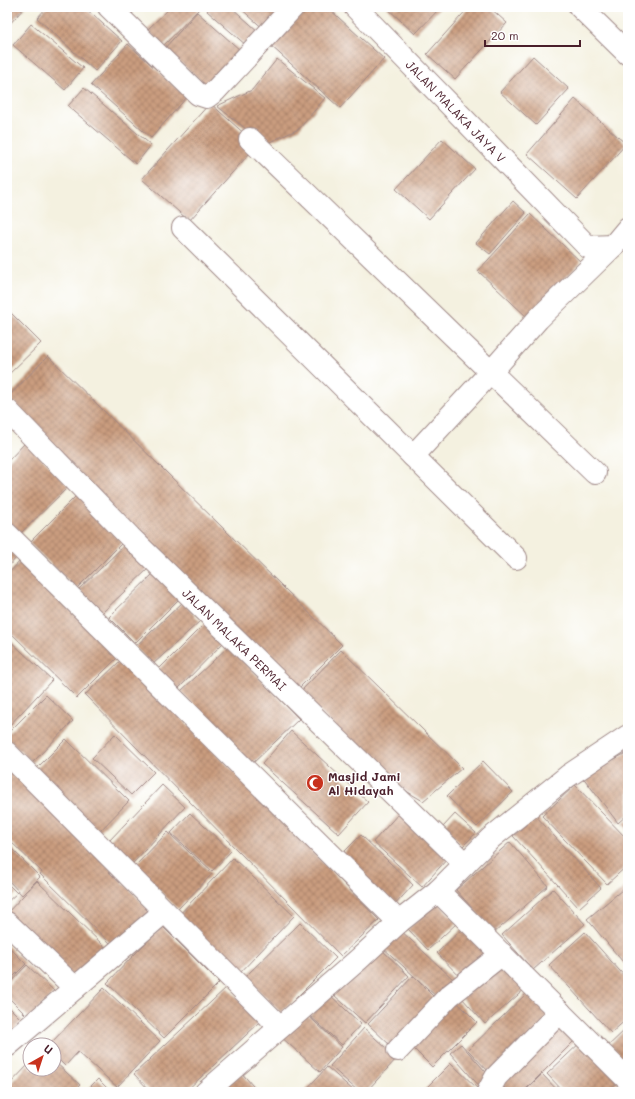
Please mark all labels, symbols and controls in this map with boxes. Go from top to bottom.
scale bar [485,22,580,48]
text: 20 m [491,27,519,43]
street label: JALAN MALAKA JAYA V [403,56,510,166]
street label: JALAN MALAKA PERMAI [179,585,290,693]
place label: Masjid Jami Al Hidayah [328,768,400,798]
mosque icon: Masjid Jami Al Hidayah [305,773,325,793]
north arrow [22,1037,62,1077]
text: U [41,1041,56,1057]

